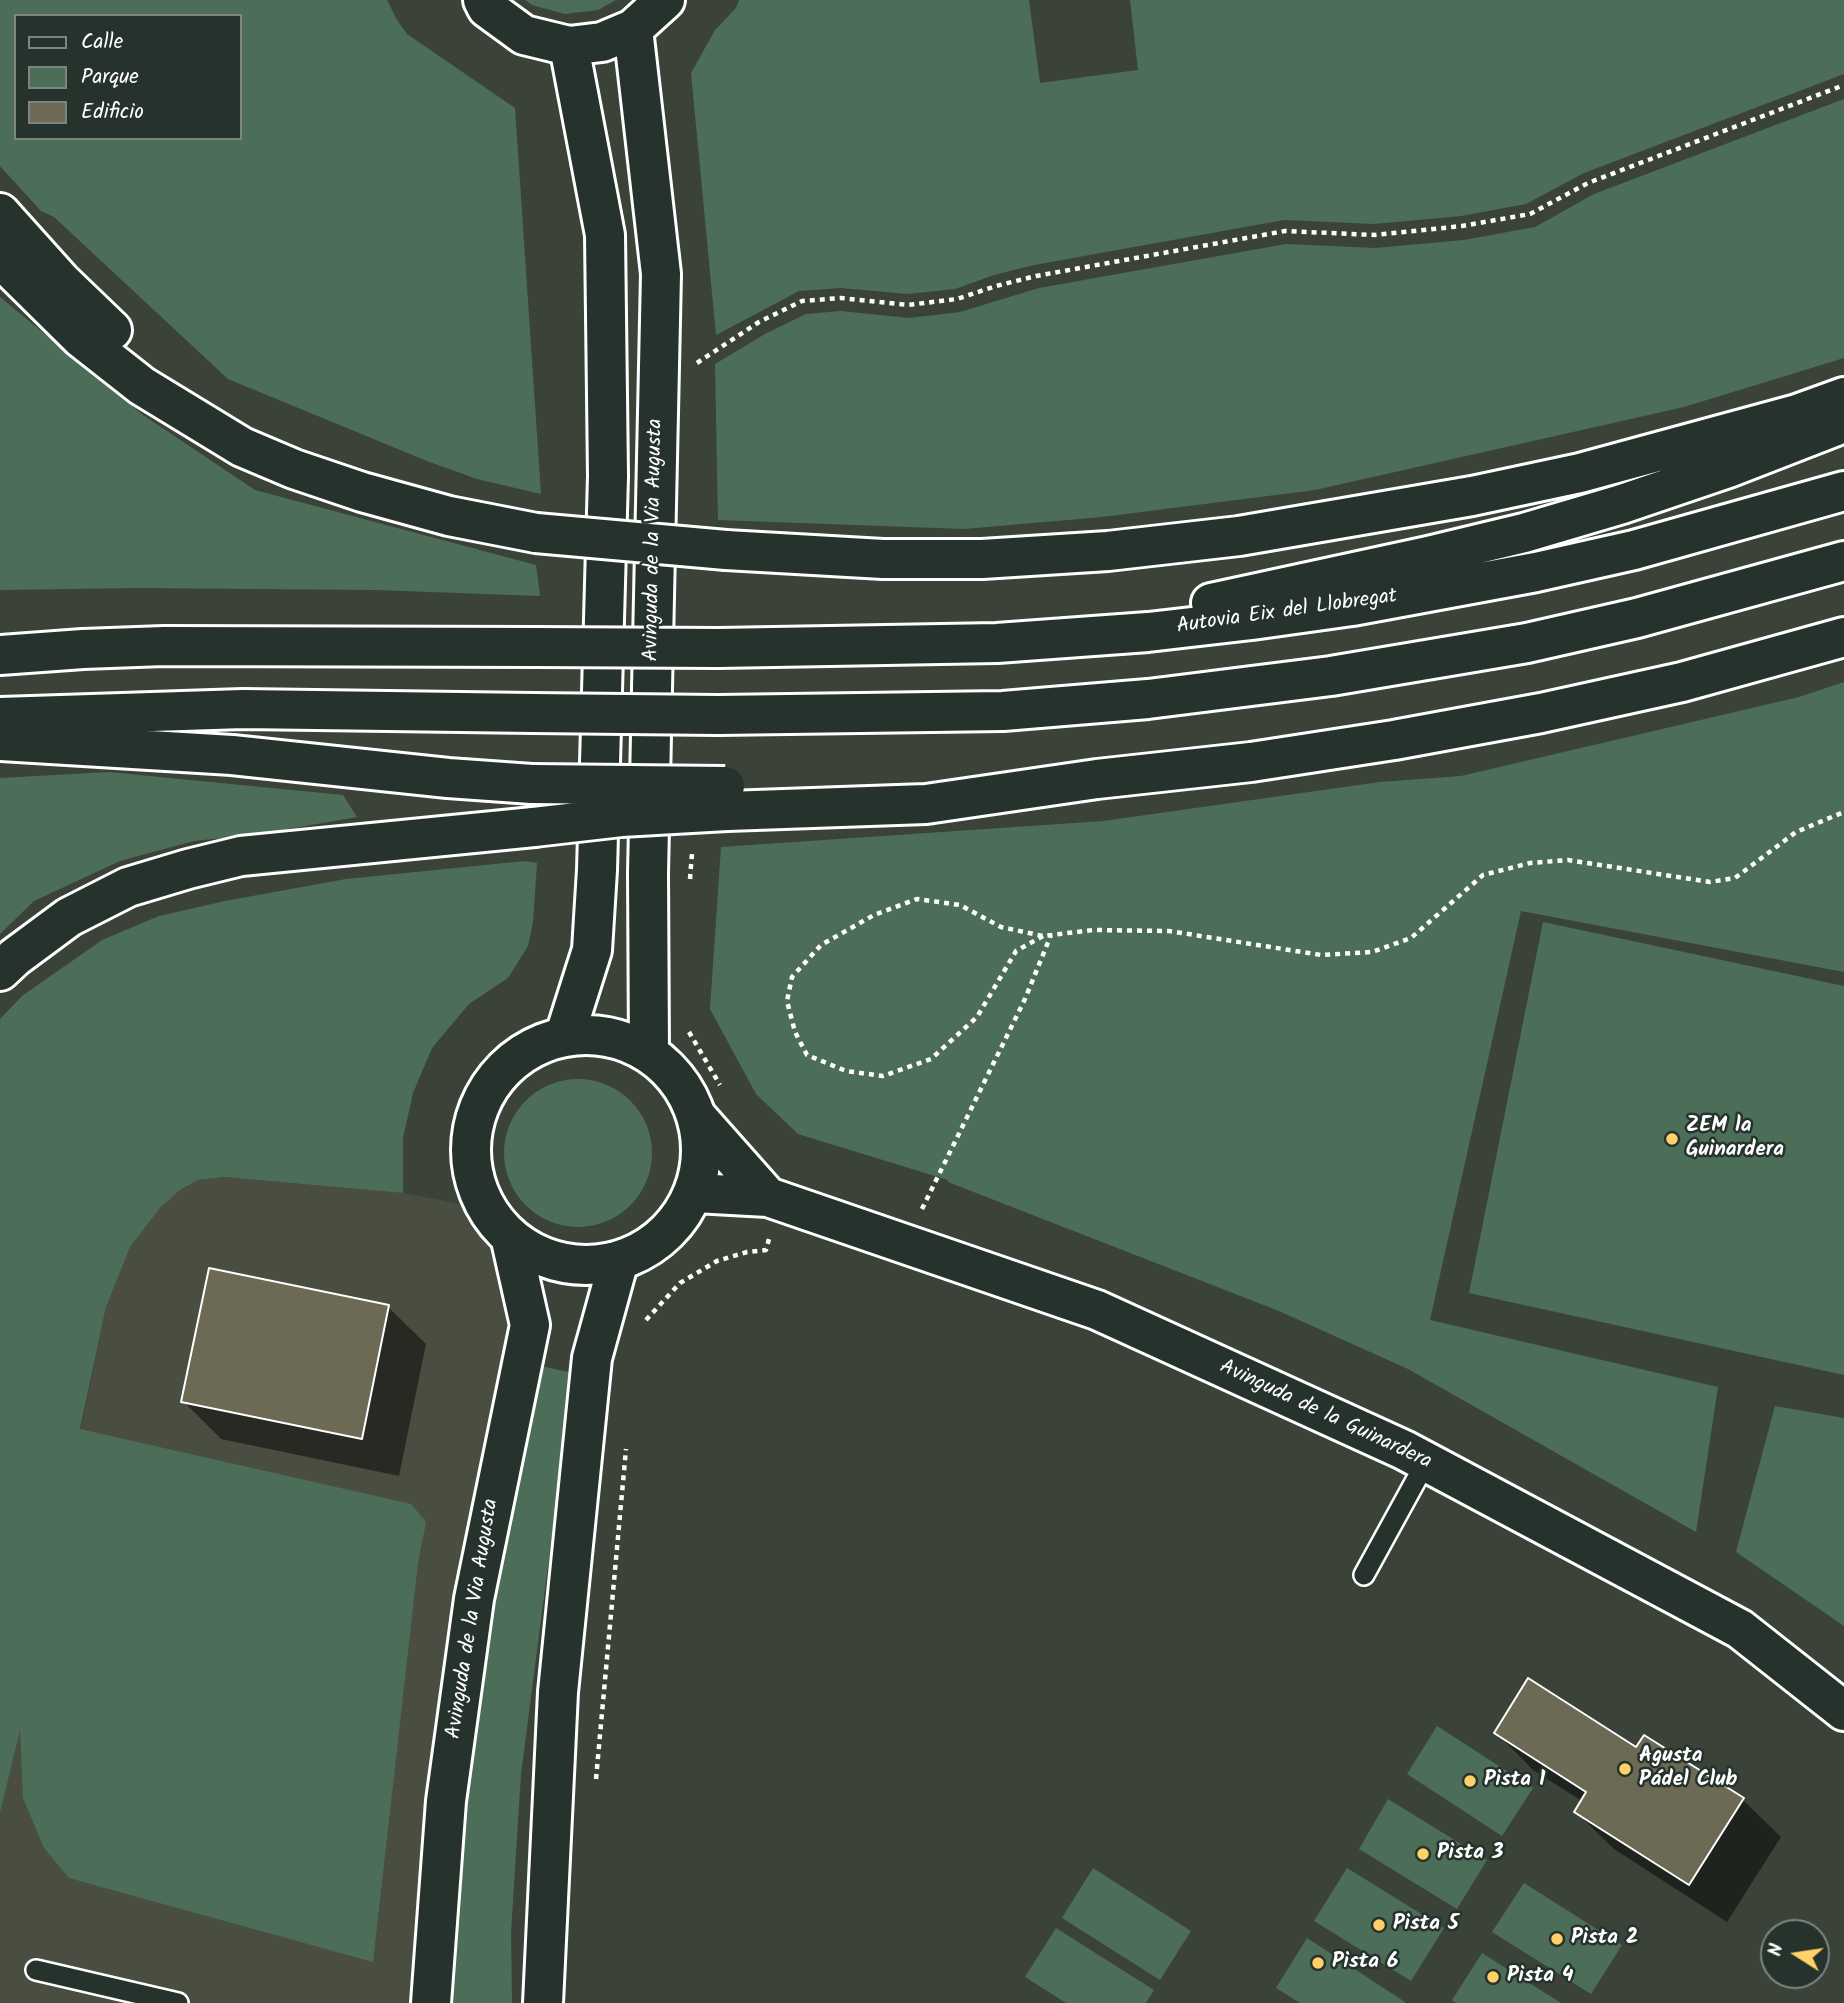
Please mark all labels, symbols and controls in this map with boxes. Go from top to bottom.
legend [14,14,242,140]
text: Calle [81,26,123,59]
text: Parque [81,61,139,94]
text: Edificio [81,96,144,129]
street label: Avinguda de la Via Augusta [640,418,670,662]
street label: Autovia Eix del Llobregat [1175,585,1399,641]
place label: ZEM la Guinardera [1686,1114,1784,1164]
marker: ZEM la Guinardera [1664,1131,1680,1147]
street label: Avinguda de la Guinardera [1215,1356,1435,1476]
street label: Avinguda de la Via Augusta [443,1497,505,1741]
place label: Agusta Pádel Club [1639,1744,1737,1794]
marker: Agusta Pádel Club [1617,1761,1633,1777]
place label: Pista 1 [1484,1768,1545,1794]
marker: Pista 1 [1462,1773,1478,1789]
place label: Pista 3 [1437,1841,1504,1867]
marker: Pista 3 [1415,1846,1431,1862]
place label: Pista 5 [1393,1912,1459,1938]
marker: Pista 5 [1371,1917,1387,1933]
north arrow [1760,1919,1830,1989]
place label: Pista 2 [1571,1926,1638,1952]
marker: Pista 2 [1549,1931,1565,1947]
text: N [1760,1941,1792,1959]
place label: Pista 6 [1332,1950,1398,1976]
marker: Pista 6 [1310,1955,1326,1971]
place label: Pista 4 [1507,1964,1574,1990]
marker: Pista 4 [1485,1969,1501,1985]

